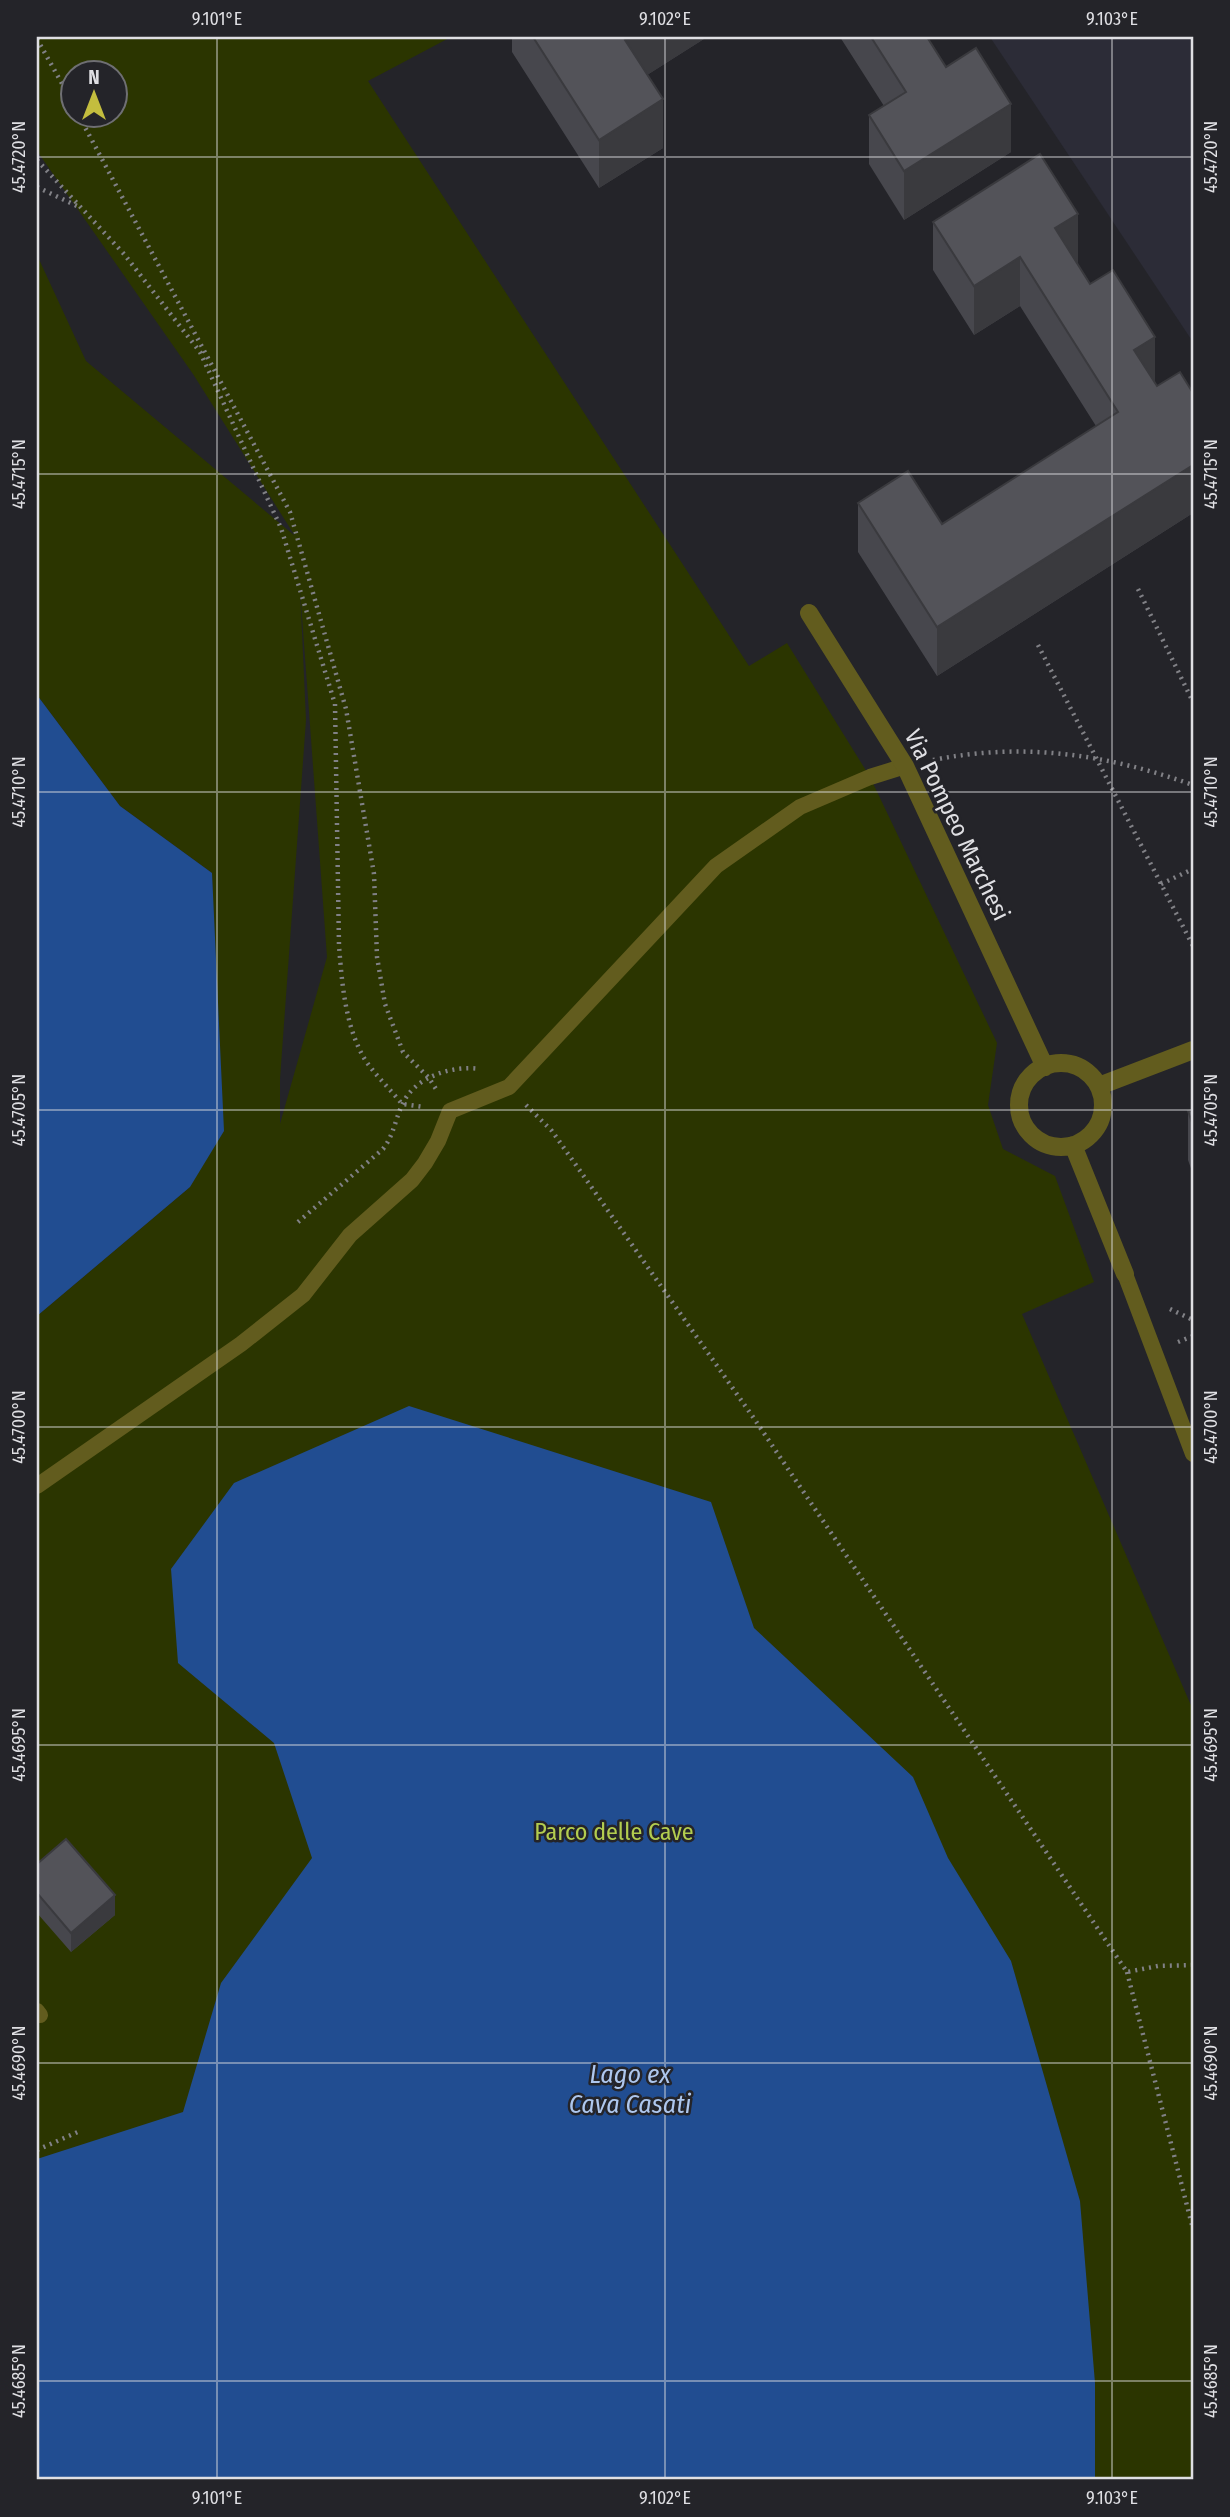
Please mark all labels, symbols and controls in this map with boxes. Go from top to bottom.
text: 9.101°E [192,8,242,30]
text: 9.102°E [639,8,691,30]
text: 9.103°E [1086,8,1138,30]
north arrow [60,60,130,130]
text: N [88,66,100,89]
text: 45.4720°N [8,121,30,193]
text: 45.4720°N [1200,121,1222,193]
text: 45.4715°N [8,439,30,509]
text: 45.4715°N [1200,439,1222,509]
street label: Via Pompeo Marchesi [899,725,1015,925]
text: 45.4710°N [8,756,30,828]
text: 45.4710°N [1200,756,1222,828]
text: 45.4705°N [8,1074,30,1146]
text: 45.4705°N [1200,1074,1222,1146]
text: 45.4700°N [8,1390,30,1464]
text: 45.4700°N [1200,1390,1222,1464]
text: 45.4695°N [8,1708,30,1782]
text: 45.4695°N [1200,1708,1222,1782]
park label: Parco delle Cave [534,1818,694,1846]
text: 45.4690°N [8,2026,30,2100]
text: 45.4690°N [1200,2026,1222,2100]
water label: Lago ex Cava Casati [569,2059,692,2120]
text: 45.4685°N [8,2344,30,2418]
text: 45.4685°N [1200,2344,1222,2418]
text: 9.101°E [192,2487,242,2509]
text: 9.102°E [639,2487,691,2509]
text: 9.103°E [1086,2487,1138,2509]

